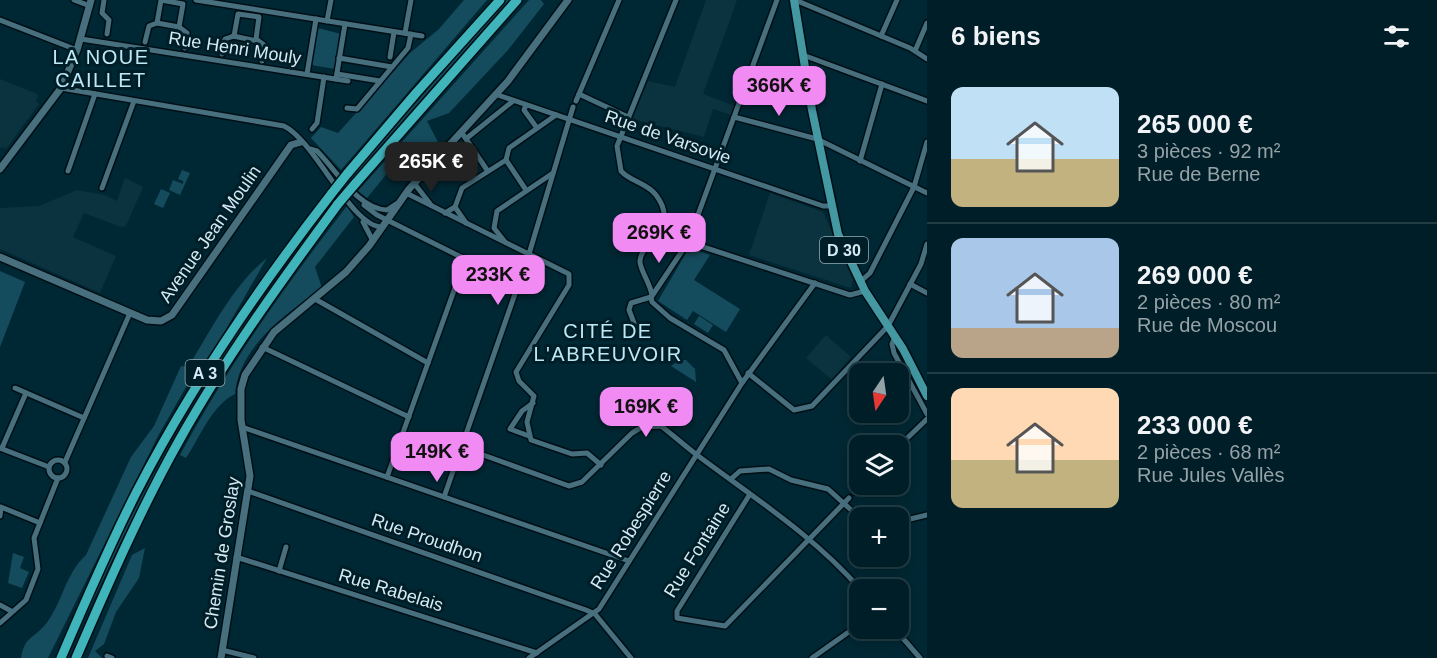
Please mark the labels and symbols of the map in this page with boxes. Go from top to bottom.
street label: Rue Henri Mouly [167,28,303,68]
district label: LA NOUE CAILLET [52,46,150,91]
pin: 366K € [730,66,828,117]
street label: Rue de Varsovie [602,106,734,168]
pin: 265K € [382,142,480,193]
street label: Avenue Jean Moulin [155,162,265,306]
pin: 269K € [610,213,708,264]
road number: D 30 [820,237,868,263]
pin: 233K € [449,255,547,306]
district label: CITÉ DE L'ABREUVOIR [533,320,683,365]
road number: A 3 [186,360,224,386]
north arrow [849,363,909,423]
pin: 169K € [597,387,695,438]
pin: 149K € [388,432,486,483]
street label: Rue Robespierre [586,467,676,593]
street label: Chemin de Groslay [200,475,244,631]
street label: Rue Fontaine [660,499,734,601]
street label: Rue Proudhon [369,510,485,566]
street label: Rue Rabelais [336,565,446,615]

